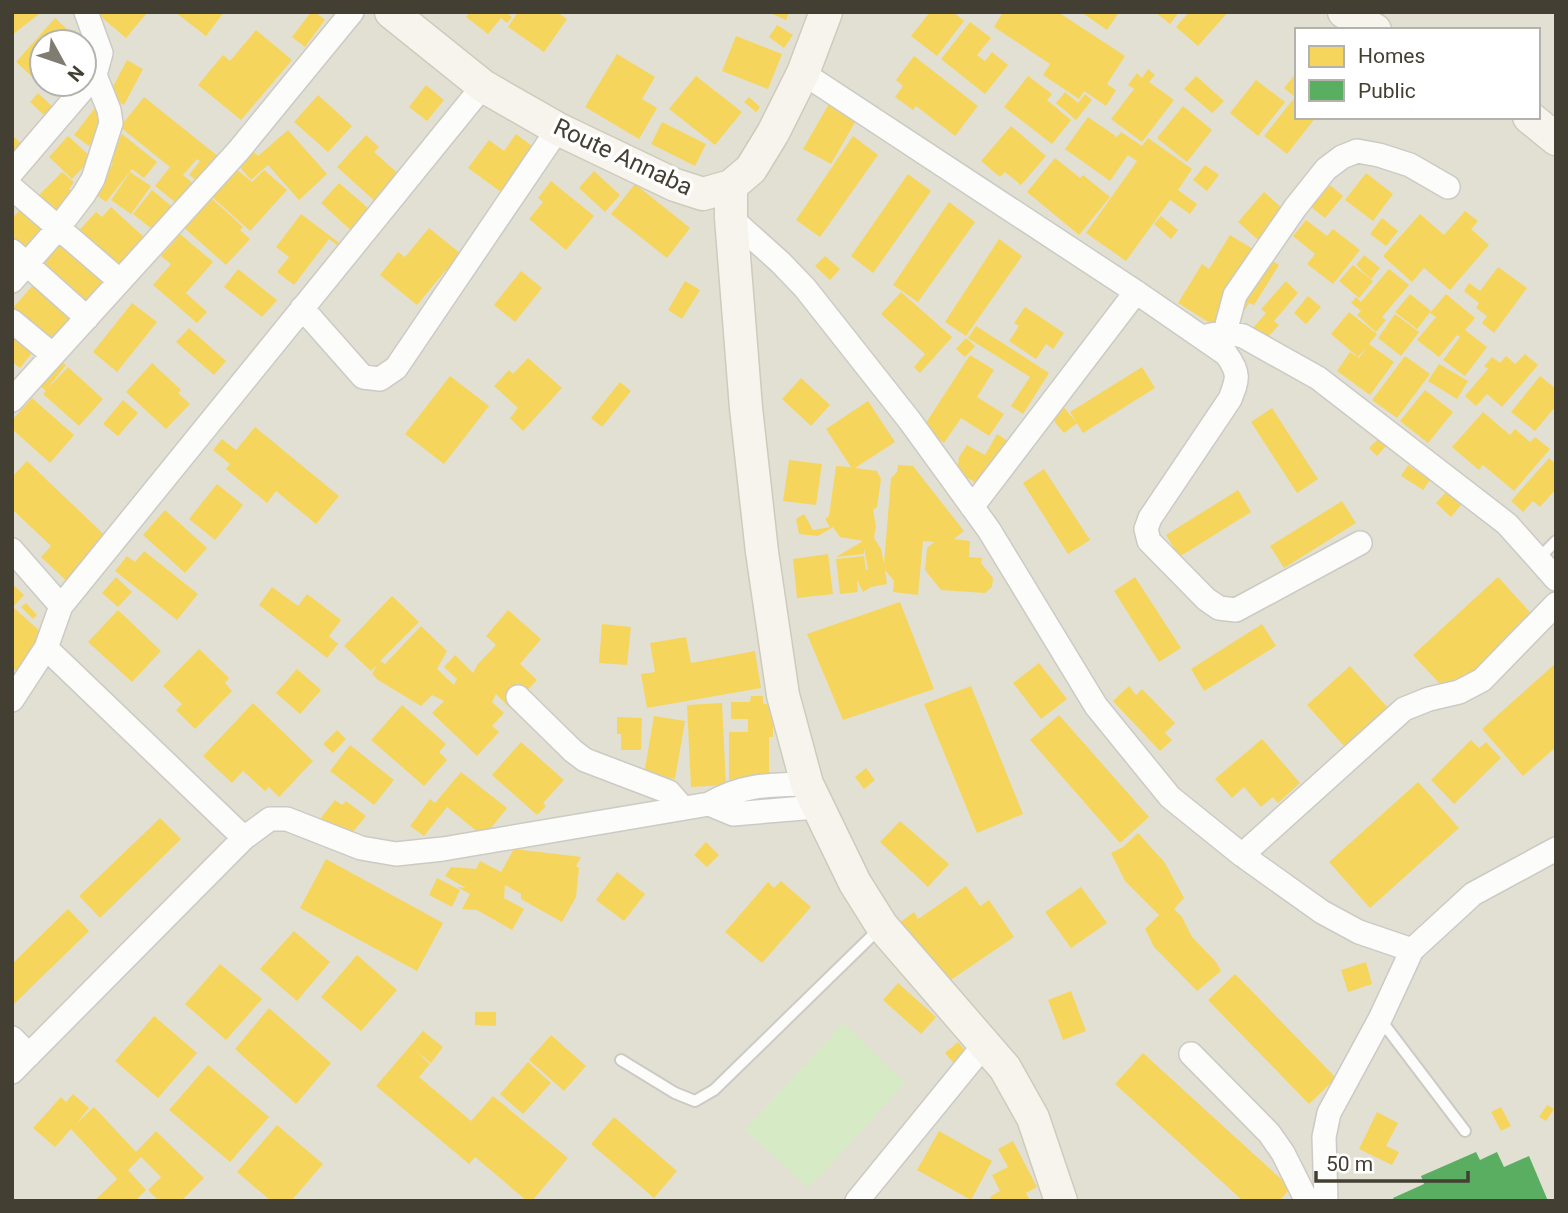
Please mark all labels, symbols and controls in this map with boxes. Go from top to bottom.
north arrow [28,28,98,98]
legend [1295,28,1540,119]
text: Homes [1358,44,1425,68]
text: N [63,61,89,86]
text: Public [1358,79,1416,103]
street label: Route Annaba [549,113,697,201]
scale bar [1316,1140,1468,1184]
text: 50 m [1326,1152,1373,1176]

